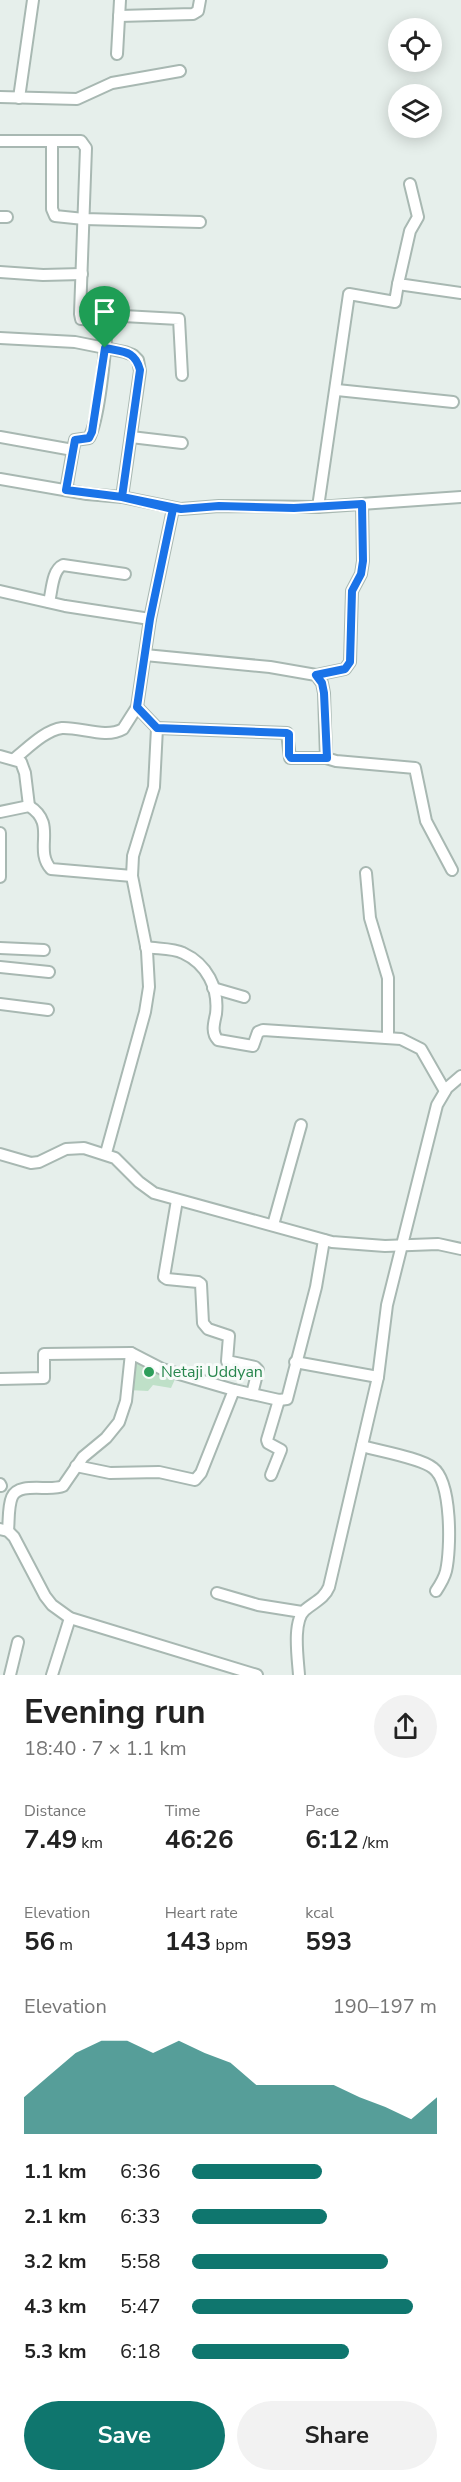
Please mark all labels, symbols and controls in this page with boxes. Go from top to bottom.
map controls [388,18,442,138]
button: locate [388,18,442,72]
button: layers [388,84,442,138]
pin [79,286,130,348]
icon: arrive [88,295,121,328]
place label: Netaji Uddyan [161,1361,263,1383]
marker: Netaji Uddyan [142,1365,156,1379]
text: Evening run [24,1690,206,1735]
button: share [374,1695,437,1758]
text: 18:40 · 7 × 1.1 km [24,1735,187,1762]
text: Distance [24,1800,86,1822]
text: Time [165,1800,200,1822]
text: Pace [305,1800,339,1822]
text: 7.49 [24,1822,77,1857]
text: 46:26 [165,1822,234,1857]
text: 6:12 [305,1822,359,1857]
text: km [77,1832,103,1854]
text: /km [359,1832,389,1854]
text: Elevation [24,1902,90,1924]
text: Heart rate [165,1902,238,1924]
text: kcal [305,1902,334,1924]
text: 56 [24,1924,55,1959]
text: 143 [165,1924,211,1959]
text: 593 [305,1924,352,1959]
text: m [55,1934,73,1956]
text: bpm [211,1934,248,1956]
text: Elevation [24,1993,107,2020]
text: 190–197 m [333,1993,437,2020]
text: 1.1 km [24,2158,87,2185]
text: 6:36 [120,2158,161,2185]
text: 2.1 km [24,2203,87,2230]
text: 6:33 [120,2203,161,2230]
text: 3.2 km [24,2248,87,2275]
text: 5:58 [120,2248,161,2275]
text: 4.3 km [24,2293,87,2320]
text: 5:47 [120,2293,161,2320]
text: 5.3 km [24,2338,87,2365]
text: 6:18 [120,2338,161,2365]
button: Save [24,2401,225,2470]
button: Share [237,2401,437,2470]

